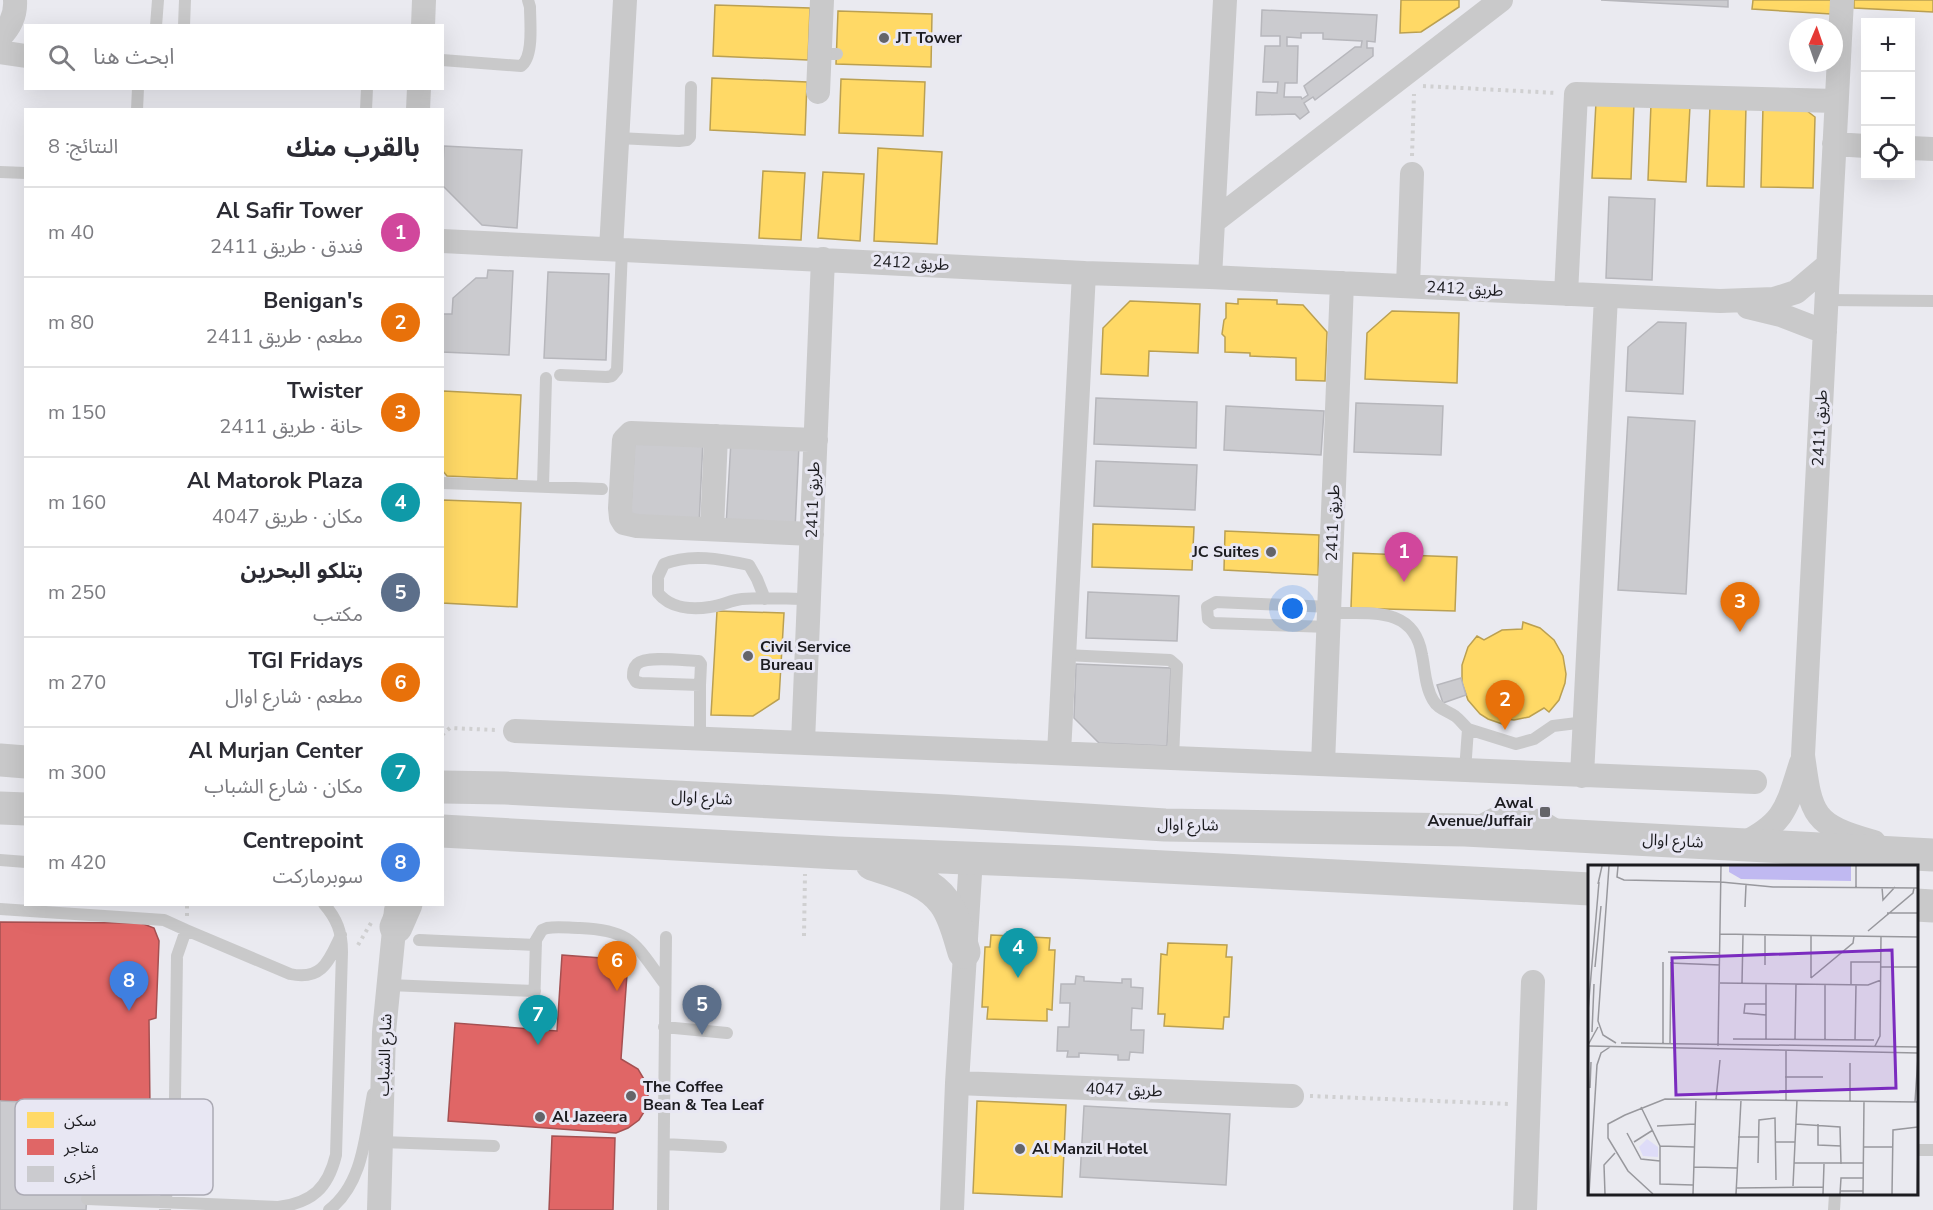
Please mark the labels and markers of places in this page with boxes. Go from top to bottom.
place label: JT Tower [895,27,963,49]
marker: JT Tower [877,31,891,45]
pin: 1 [1384,532,1424,582]
place label: JC Suites [1191,541,1259,563]
marker: JC Suites [1264,545,1278,559]
pin: 3 [1720,582,1760,632]
place label: Civil Service Bureau [760,636,851,676]
marker: Civil Service Bureau [741,649,755,663]
pin: 2 [1486,680,1524,730]
place label: Awal Avenue/Juffair [1428,792,1534,832]
marker: Awal Avenue/Juffair [1538,805,1552,819]
pin: 4 [998,928,1038,978]
pin: 6 [598,942,636,991]
pin: 8 [110,962,148,1011]
pin: 5 [682,986,722,1035]
pin: 7 [518,996,558,1045]
place label: The Coffee Bean & Tea Leaf [643,1076,765,1116]
marker: The Coffee Bean & Tea Leaf [624,1089,638,1103]
place label: Al Jazeera [552,1106,627,1128]
marker: Al Jazeera [533,1110,547,1124]
place label: Al Manzil Hotel [1032,1138,1148,1160]
marker: Al Manzil Hotel [1013,1142,1027,1156]

